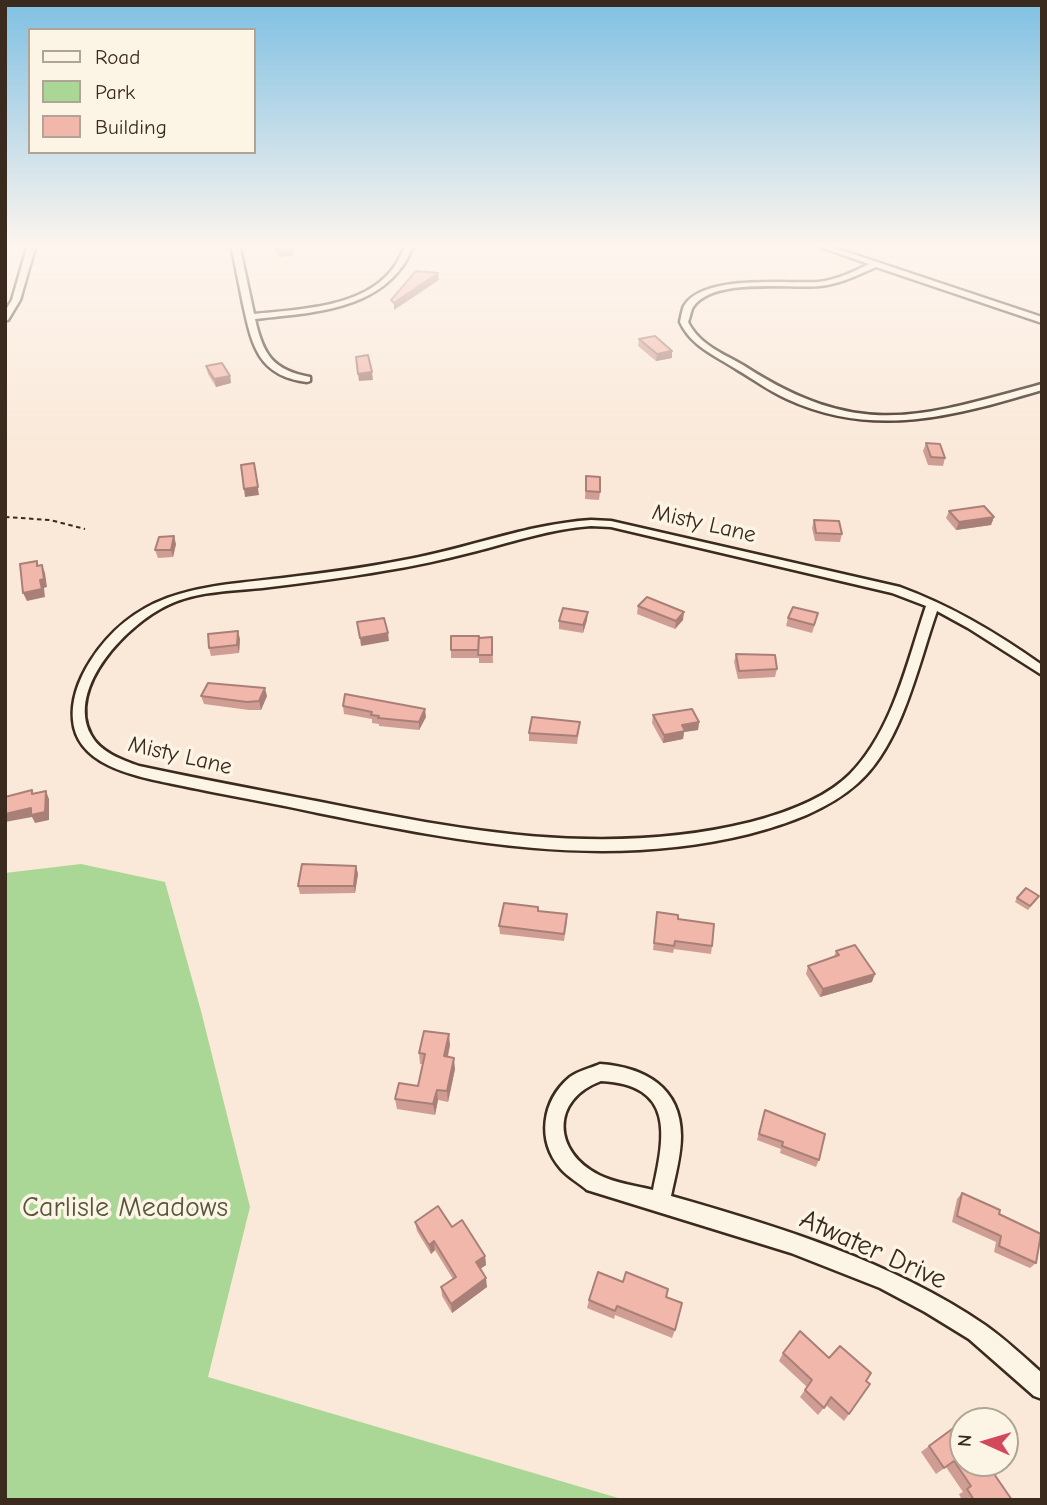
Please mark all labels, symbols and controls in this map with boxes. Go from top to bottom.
legend [28,28,256,154]
text: Road [95,45,140,69]
text: Park [95,80,135,104]
text: Building [95,115,167,139]
street label: Misty Lane [649,499,759,549]
street label: Misty Lane [125,731,235,781]
park label: Carlisle Meadows [22,1191,228,1225]
street label: Atwater Drive [794,1203,952,1297]
north arrow [949,1407,1019,1477]
text: N [954,1434,976,1448]

